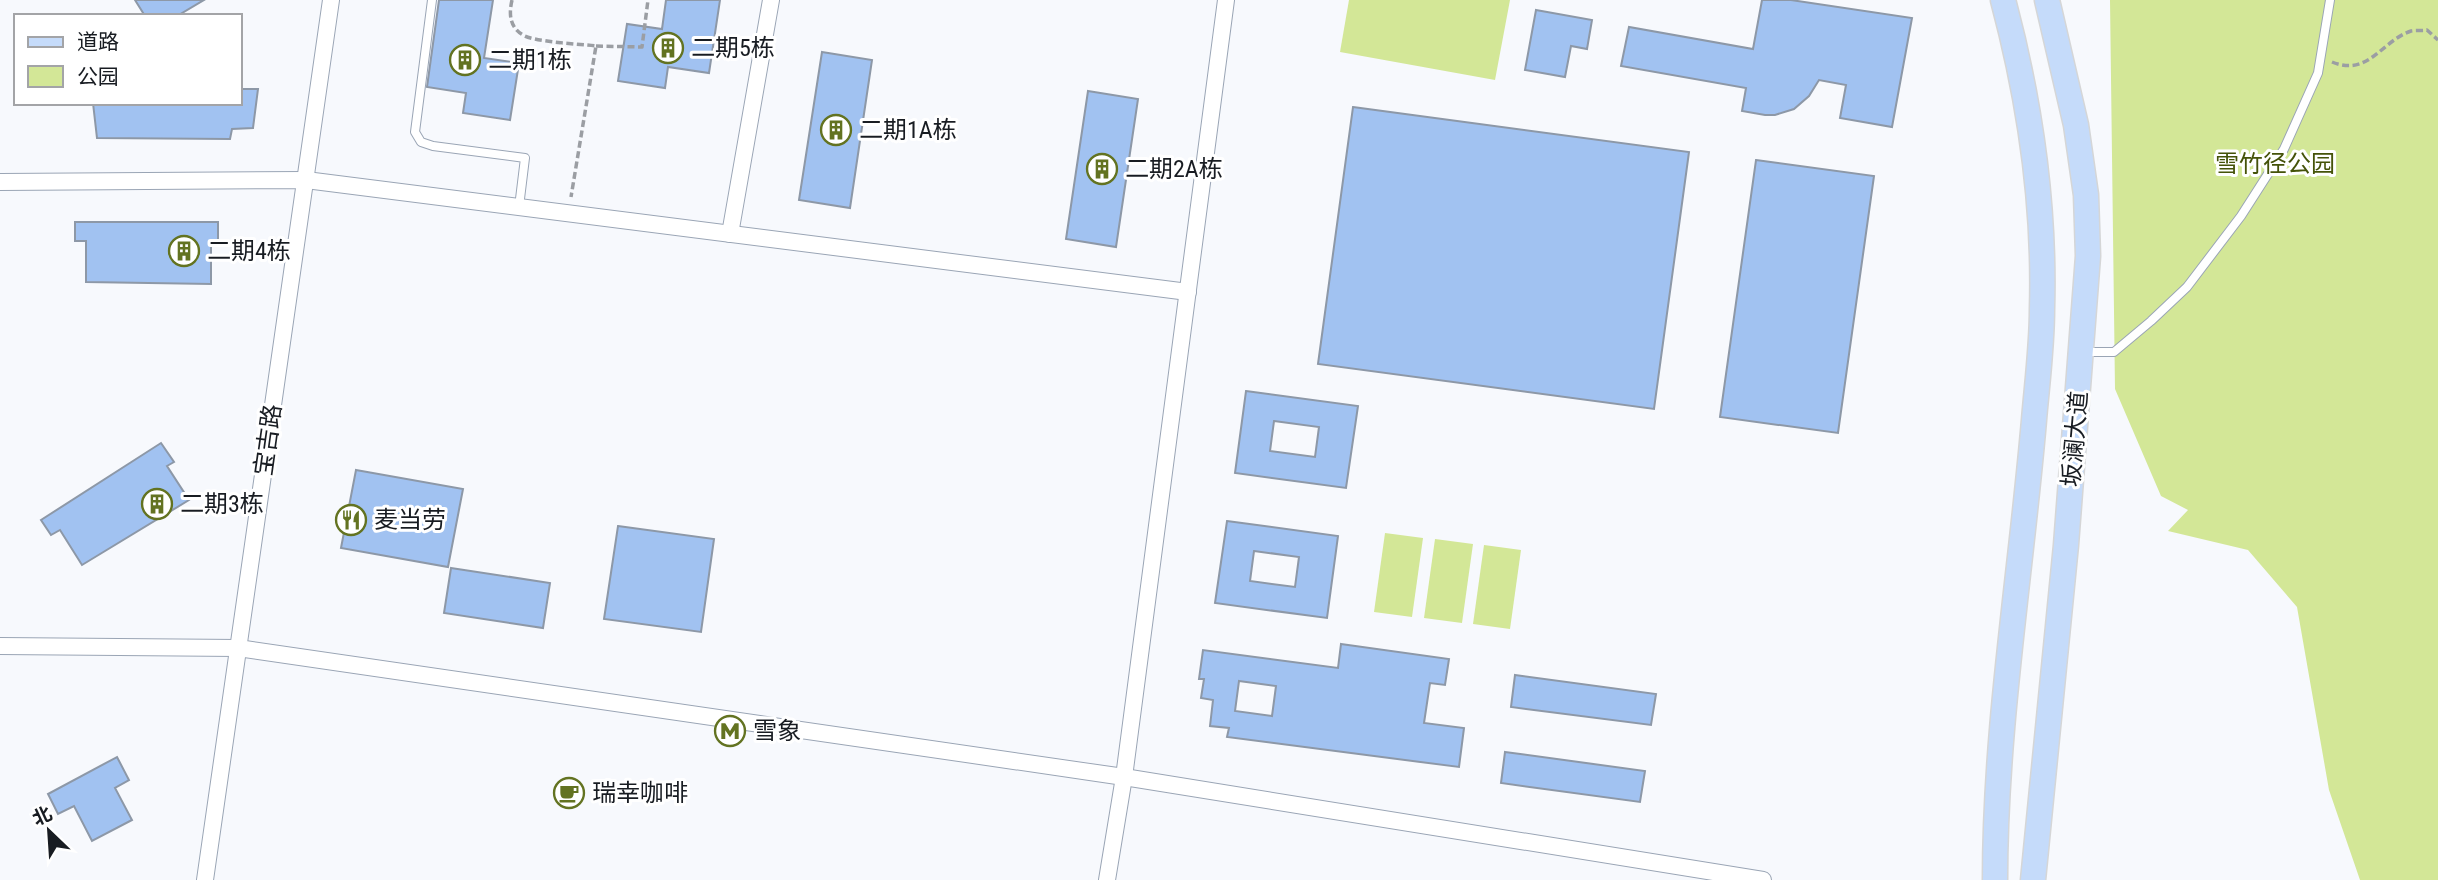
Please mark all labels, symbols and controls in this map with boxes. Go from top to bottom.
legend [14,14,242,105]
text: 道路 [77,30,119,54]
building icon: 二期5栋 [651,31,685,65]
place label: 二期5栋 [691,34,775,62]
building icon: 二期1栋 [448,43,482,77]
place label: 二期1栋 [488,46,572,74]
text: 公园 [77,65,119,89]
building icon: 二期1A栋 [819,113,853,147]
place label: 二期1A栋 [859,116,957,144]
park label: 雪竹径公园 [2215,150,2335,178]
building icon: 二期2A栋 [1085,152,1119,186]
place label: 二期2A栋 [1125,155,1223,183]
building icon: 二期4栋 [167,234,201,268]
place label: 二期4栋 [207,237,291,265]
street label: 坂澜大道 [2057,390,2093,488]
street label: 宝吉路 [249,402,287,478]
building icon: 二期3栋 [140,487,174,521]
place label: 二期3栋 [180,490,264,518]
restaurant icon: 麦当劳 [334,503,368,537]
place label: 麦当劳 [374,506,446,534]
metro station icon: 雪象 [713,714,747,748]
place label: 雪象 [753,717,801,745]
cafe icon: 瑞幸咖啡 [552,776,586,810]
place label: 瑞幸咖啡 [592,779,688,807]
north arrow [14,796,84,866]
text: 北 [29,802,56,830]

